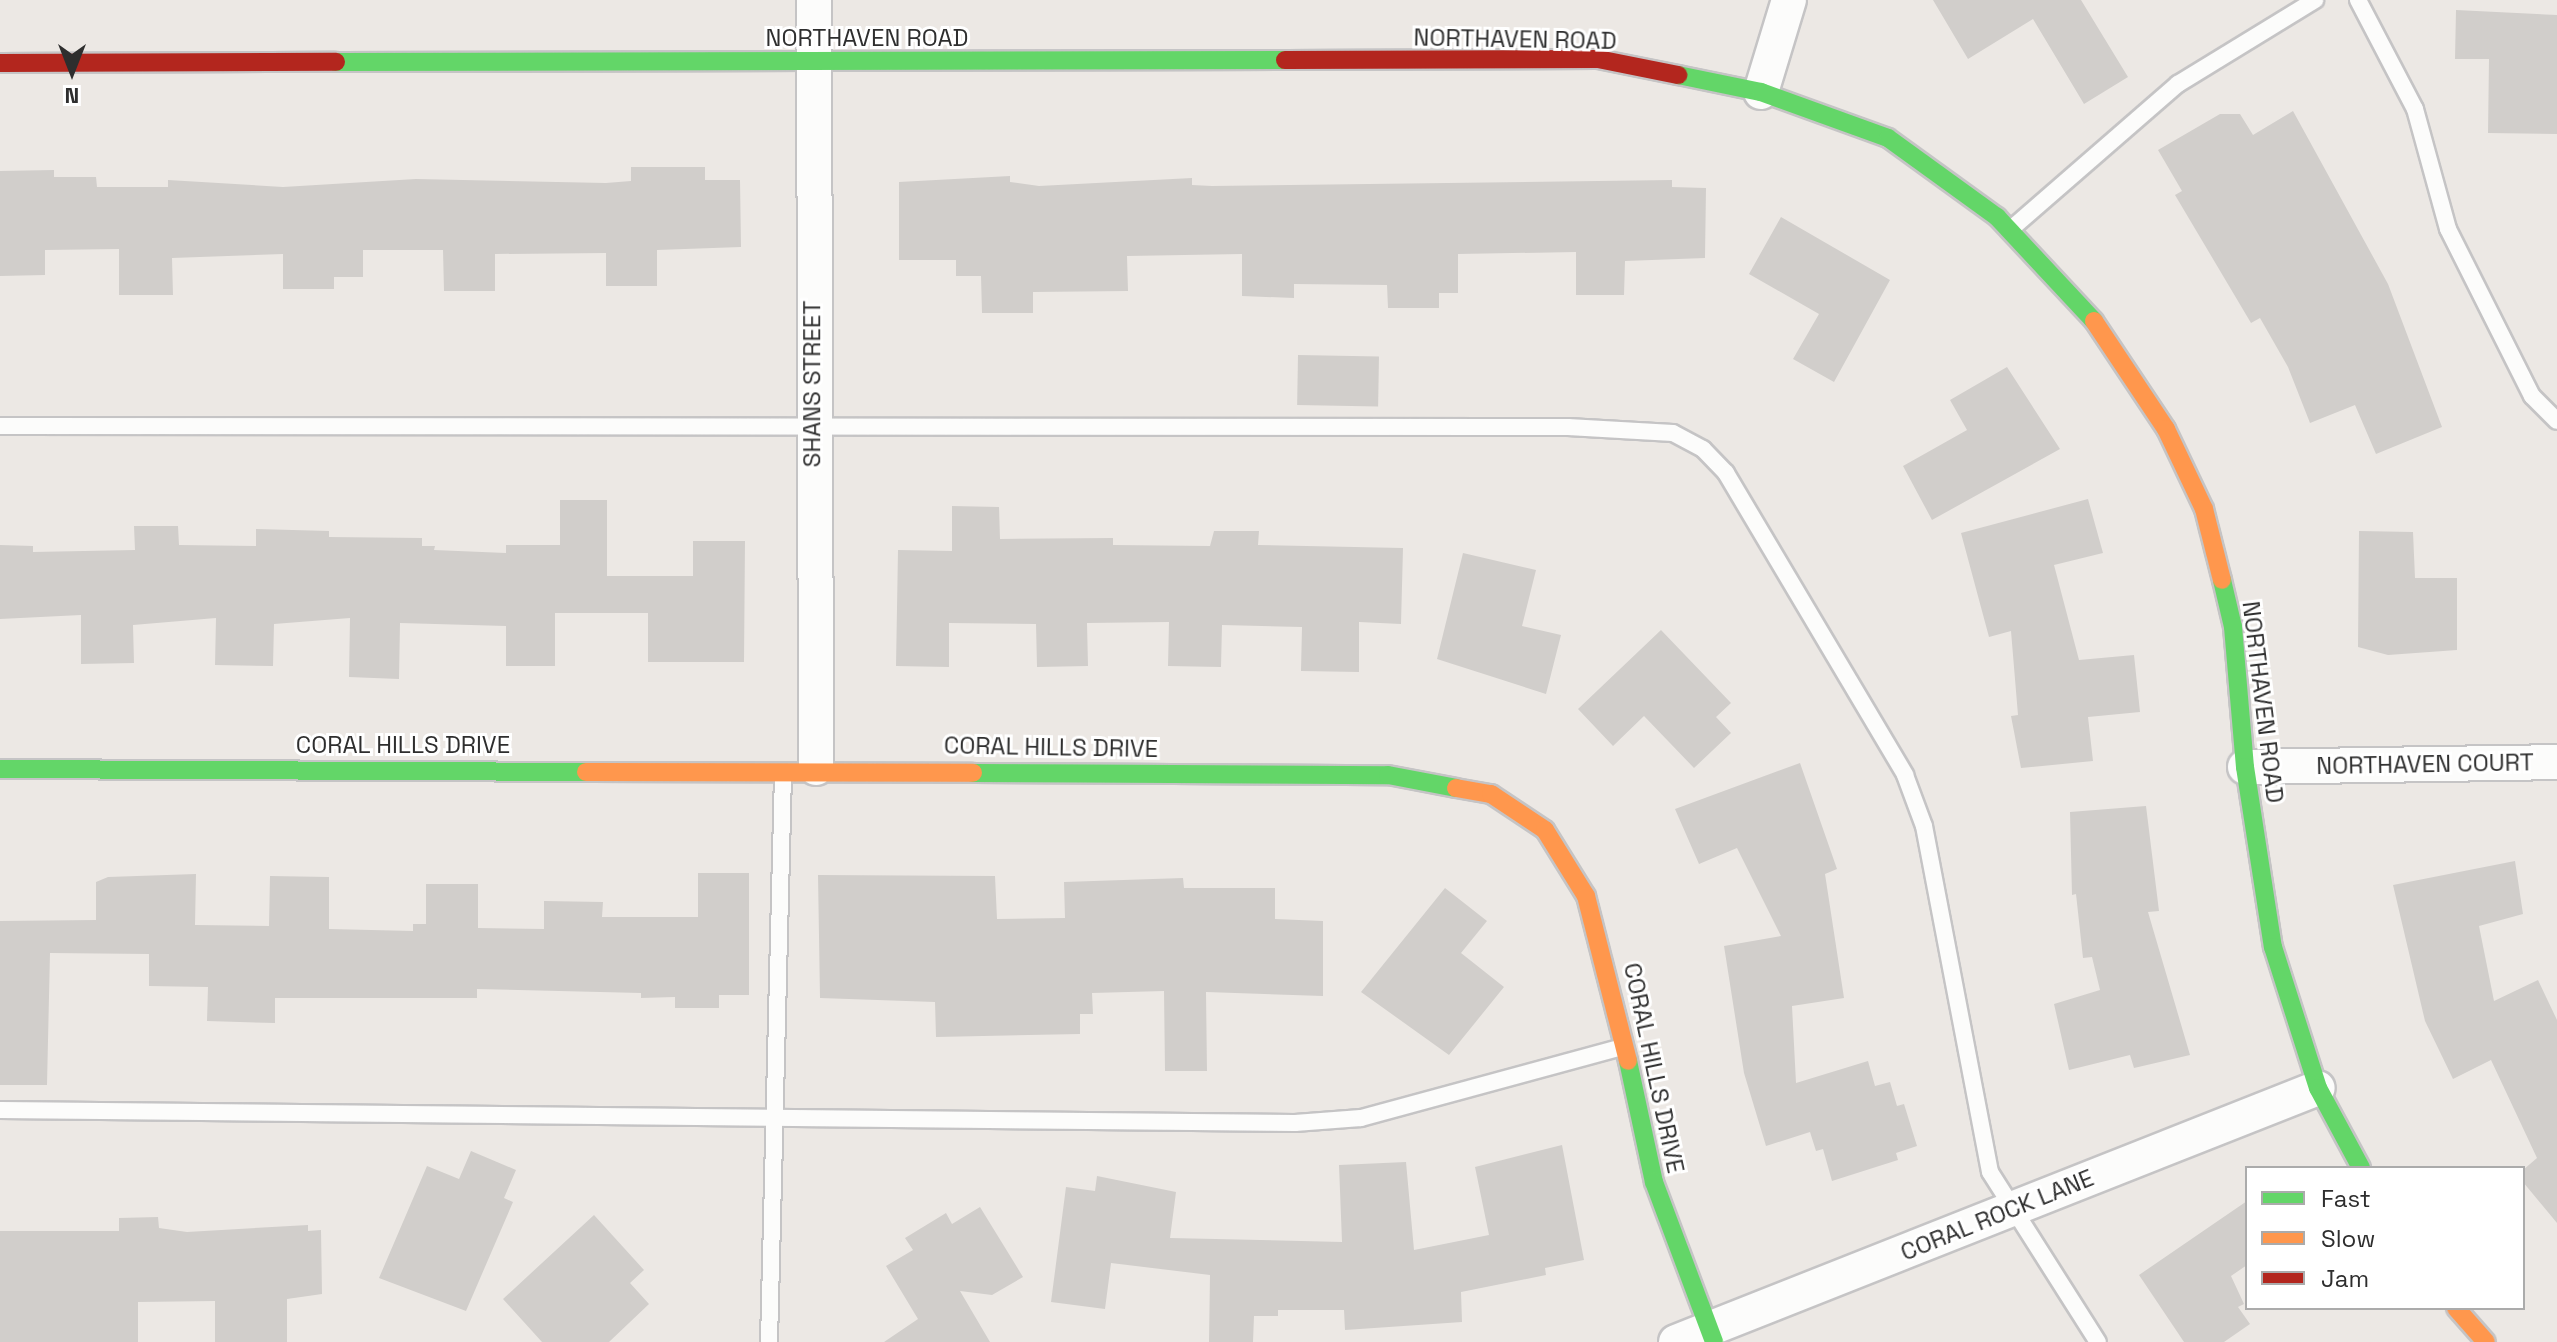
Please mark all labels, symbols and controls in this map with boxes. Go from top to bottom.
street label: NORTHAVEN ROAD [1413,23,1617,55]
street label: NORTHAVEN ROAD [765,24,969,52]
north arrow [32,32,112,112]
text: N [65,82,79,110]
street label: SHANS STREET [798,301,826,467]
street label: NORTHAVEN ROAD [2236,599,2290,805]
street label: CORAL HILLS DRIVE [296,731,510,759]
street label: CORAL HILLS DRIVE [943,731,1159,763]
street label: NORTHAVEN COURT [2316,748,2534,780]
street label: CORAL HILLS DRIVE [1618,960,1690,1176]
street label: CORAL ROCK LANE [1896,1163,2098,1267]
legend [2245,1166,2525,1310]
text: Fast [2321,1183,2371,1214]
text: Slow [2321,1223,2375,1254]
text: Jam [2321,1263,2369,1294]

